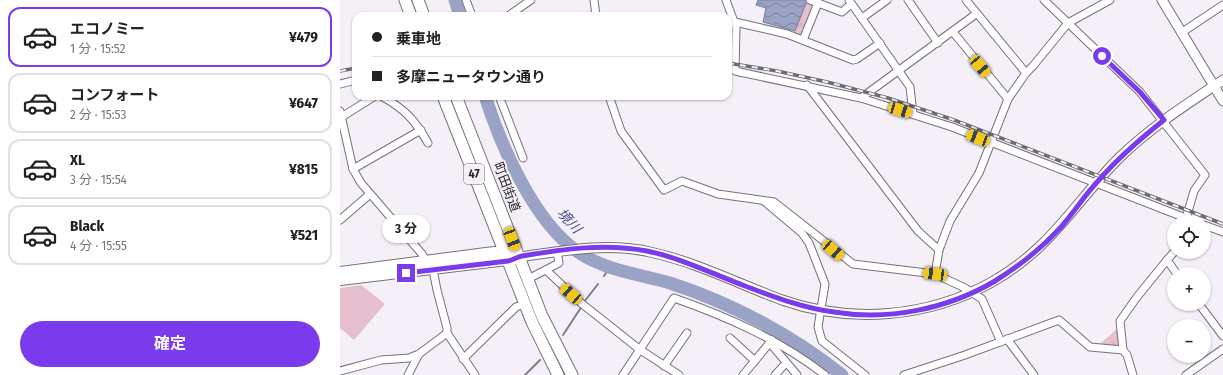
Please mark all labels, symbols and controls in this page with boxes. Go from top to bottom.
icon: car [22,19,58,55]
text: エコノミー [70,20,145,38]
text: ¥479 [289,28,318,46]
text: 乗車地 [396,30,441,48]
text: 1 分 · 15:52 [70,41,125,56]
route start [1093,47,1111,65]
car [968,53,992,79]
text: 多摩ニュータウン通り [396,68,546,86]
icon: car [22,85,58,121]
text: コンフォート [70,86,160,104]
text: ¥647 [289,94,318,112]
car [887,101,913,119]
text: 2 分 · 15:53 [70,107,126,122]
car [965,128,991,148]
icon: car [22,151,58,187]
text: XL [70,151,85,169]
text: ¥815 [289,160,318,178]
street label: 町田街道 [491,160,523,214]
road number: 47 [464,164,484,184]
text: 3 分 · 15:54 [70,172,127,187]
water label: 境川 [553,205,586,238]
callout: 3 分 [382,215,430,243]
map controls [1167,215,1211,363]
button: locate [1167,215,1211,259]
icon: car [22,217,58,253]
text: Black [70,217,104,235]
text: 3 分 [395,221,417,236]
text: ¥521 [290,226,318,244]
car [502,226,522,252]
text: 4 分 · 15:55 [70,238,127,253]
car [820,238,846,262]
route end [397,264,415,282]
car [922,267,948,281]
button: + [1167,267,1211,311]
car [558,282,584,306]
button: − [1167,319,1211,363]
button: 確定 [20,321,320,367]

